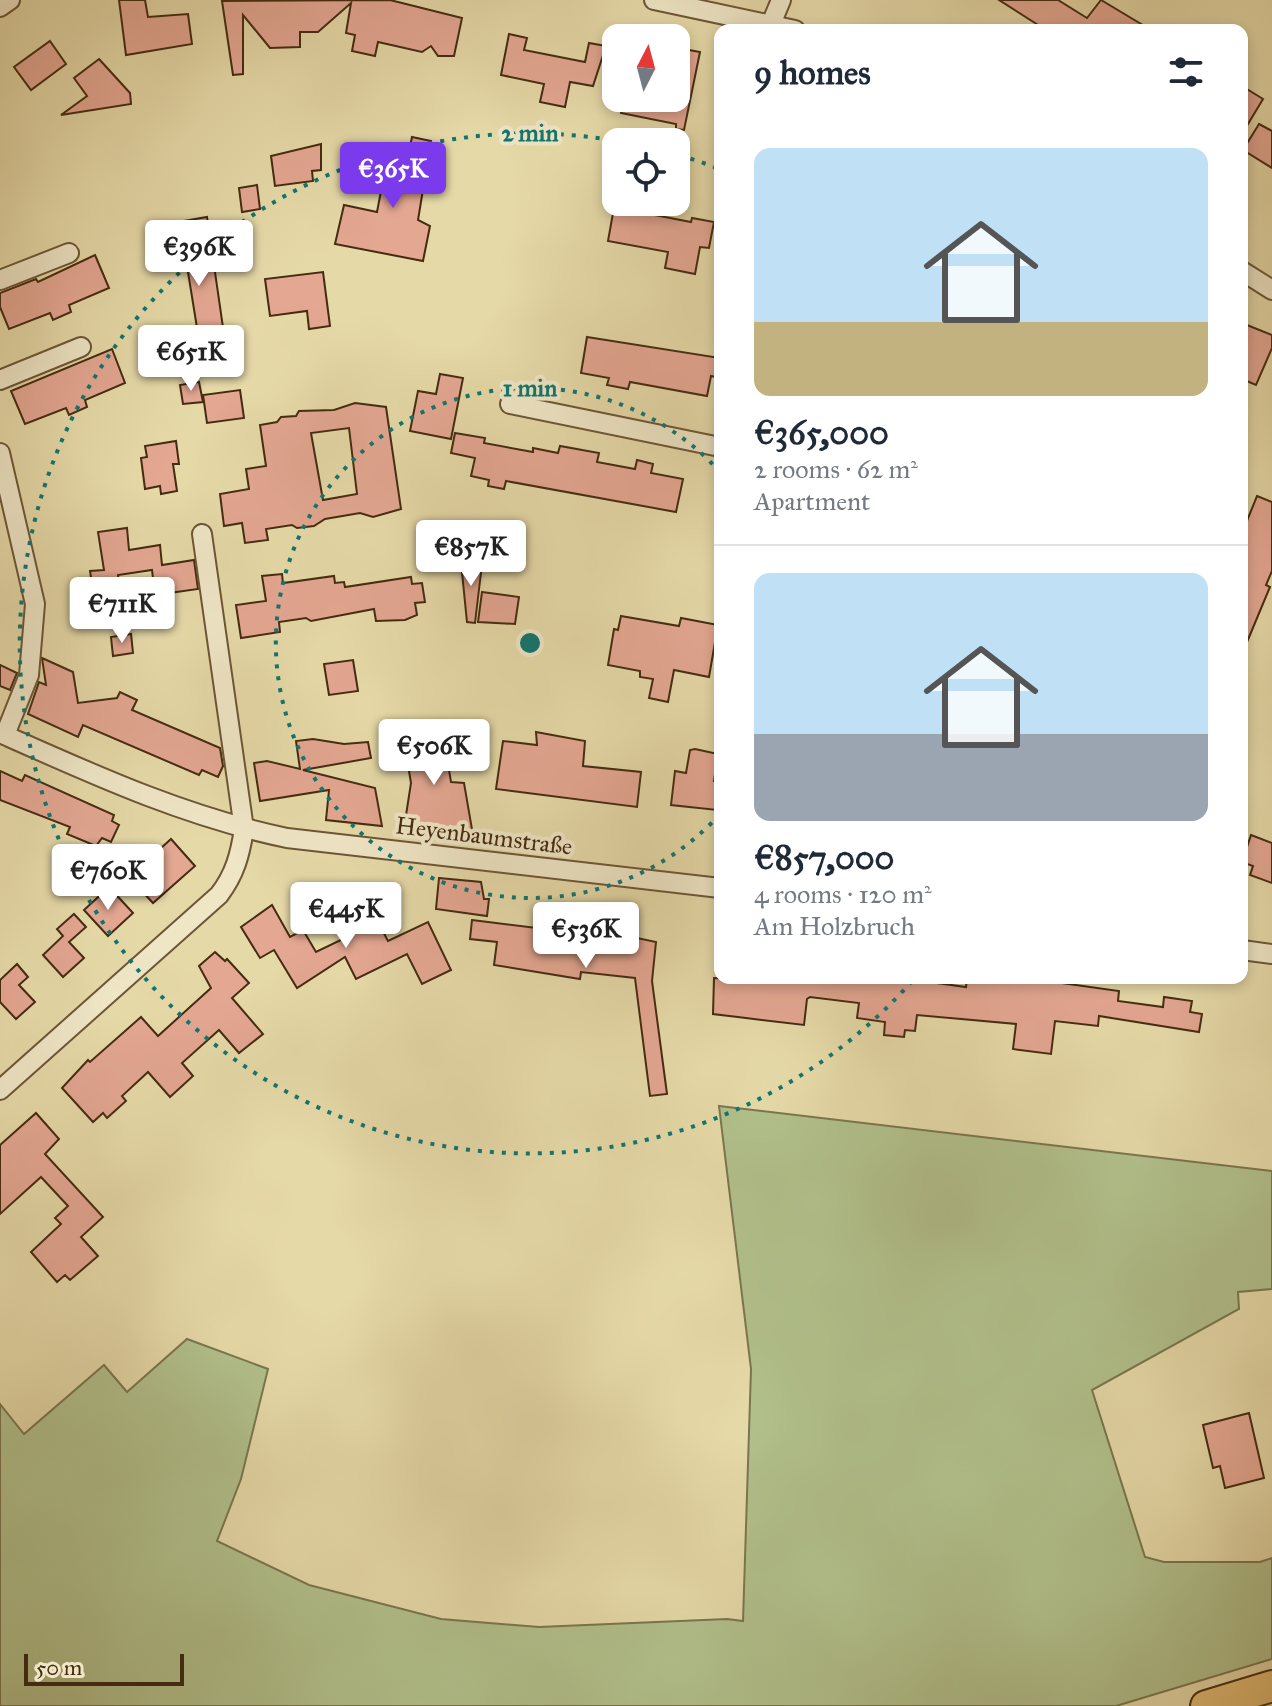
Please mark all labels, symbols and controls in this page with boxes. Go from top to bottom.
north arrow [602,24,690,112]
map controls [602,24,690,216]
icon: filters [1164,50,1208,94]
text: 9 homes [754,52,871,93]
text: 2 min [502,118,558,148]
button: locate [602,128,690,216]
pin: €365K [337,142,449,210]
text: €365K [358,152,428,184]
icon: home [909,200,1053,344]
pin: €396K [143,220,255,288]
text: €396K [163,230,235,262]
pin: €651K [135,325,247,393]
text: €651K [156,335,226,367]
text: 1 min [503,373,557,403]
text: €365,000 [754,412,889,453]
text: 2 rooms · 62 m² [754,453,918,485]
text: Apartment [754,485,870,517]
pin: €857K [415,520,527,588]
text: €857K [434,530,508,562]
pin: €711K [66,577,178,645]
text: €711K [88,587,156,619]
icon: home [909,625,1053,769]
centre of rings [516,629,544,657]
pin: €506K [378,719,490,787]
text: €506K [397,729,471,761]
street label: Heyenbaumstraße [394,810,574,862]
text: €857,000 [754,837,894,878]
pin: €760K [52,844,164,912]
text: €760K [70,854,146,886]
text: 4 rooms · 120 m² [754,878,932,910]
pin: €445K [290,882,402,950]
text: €445K [308,892,384,924]
pin: €536K [530,902,642,970]
text: Am Holzbruch [754,910,915,942]
text: €536K [551,912,621,944]
scale bar [24,1650,184,1686]
text: 50 m [36,1654,82,1681]

